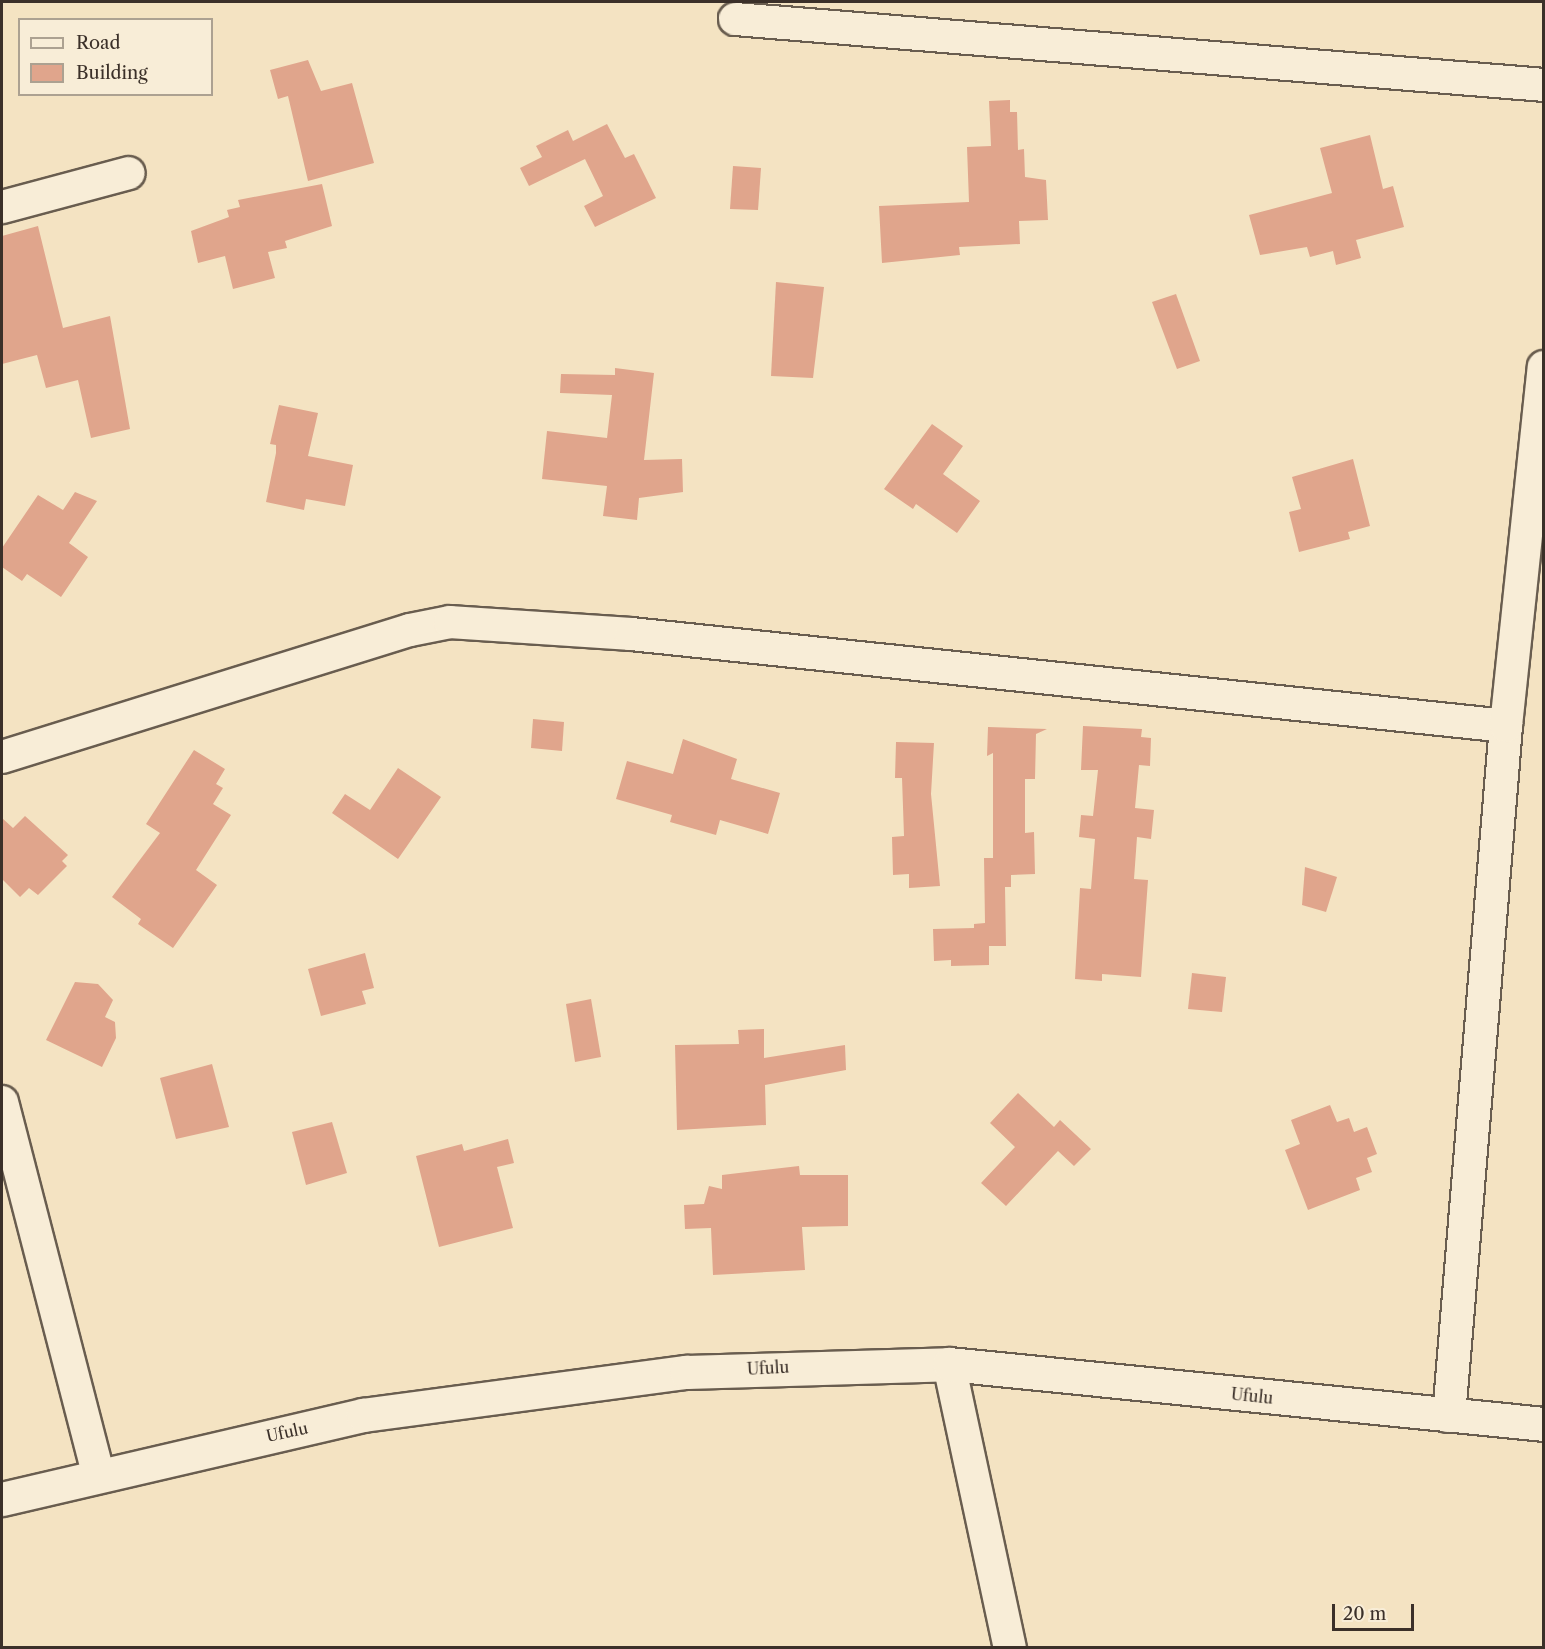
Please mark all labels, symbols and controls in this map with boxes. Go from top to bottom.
legend [18,18,213,96]
text: Road [76,32,121,54]
text: Building [76,62,148,84]
street label: Ufulu [746,1357,790,1379]
street label: Ufulu [1230,1384,1274,1408]
street label: Ufulu [264,1418,310,1446]
scale bar [1335,1592,1418,1630]
text: 20 m [1343,1603,1386,1625]

